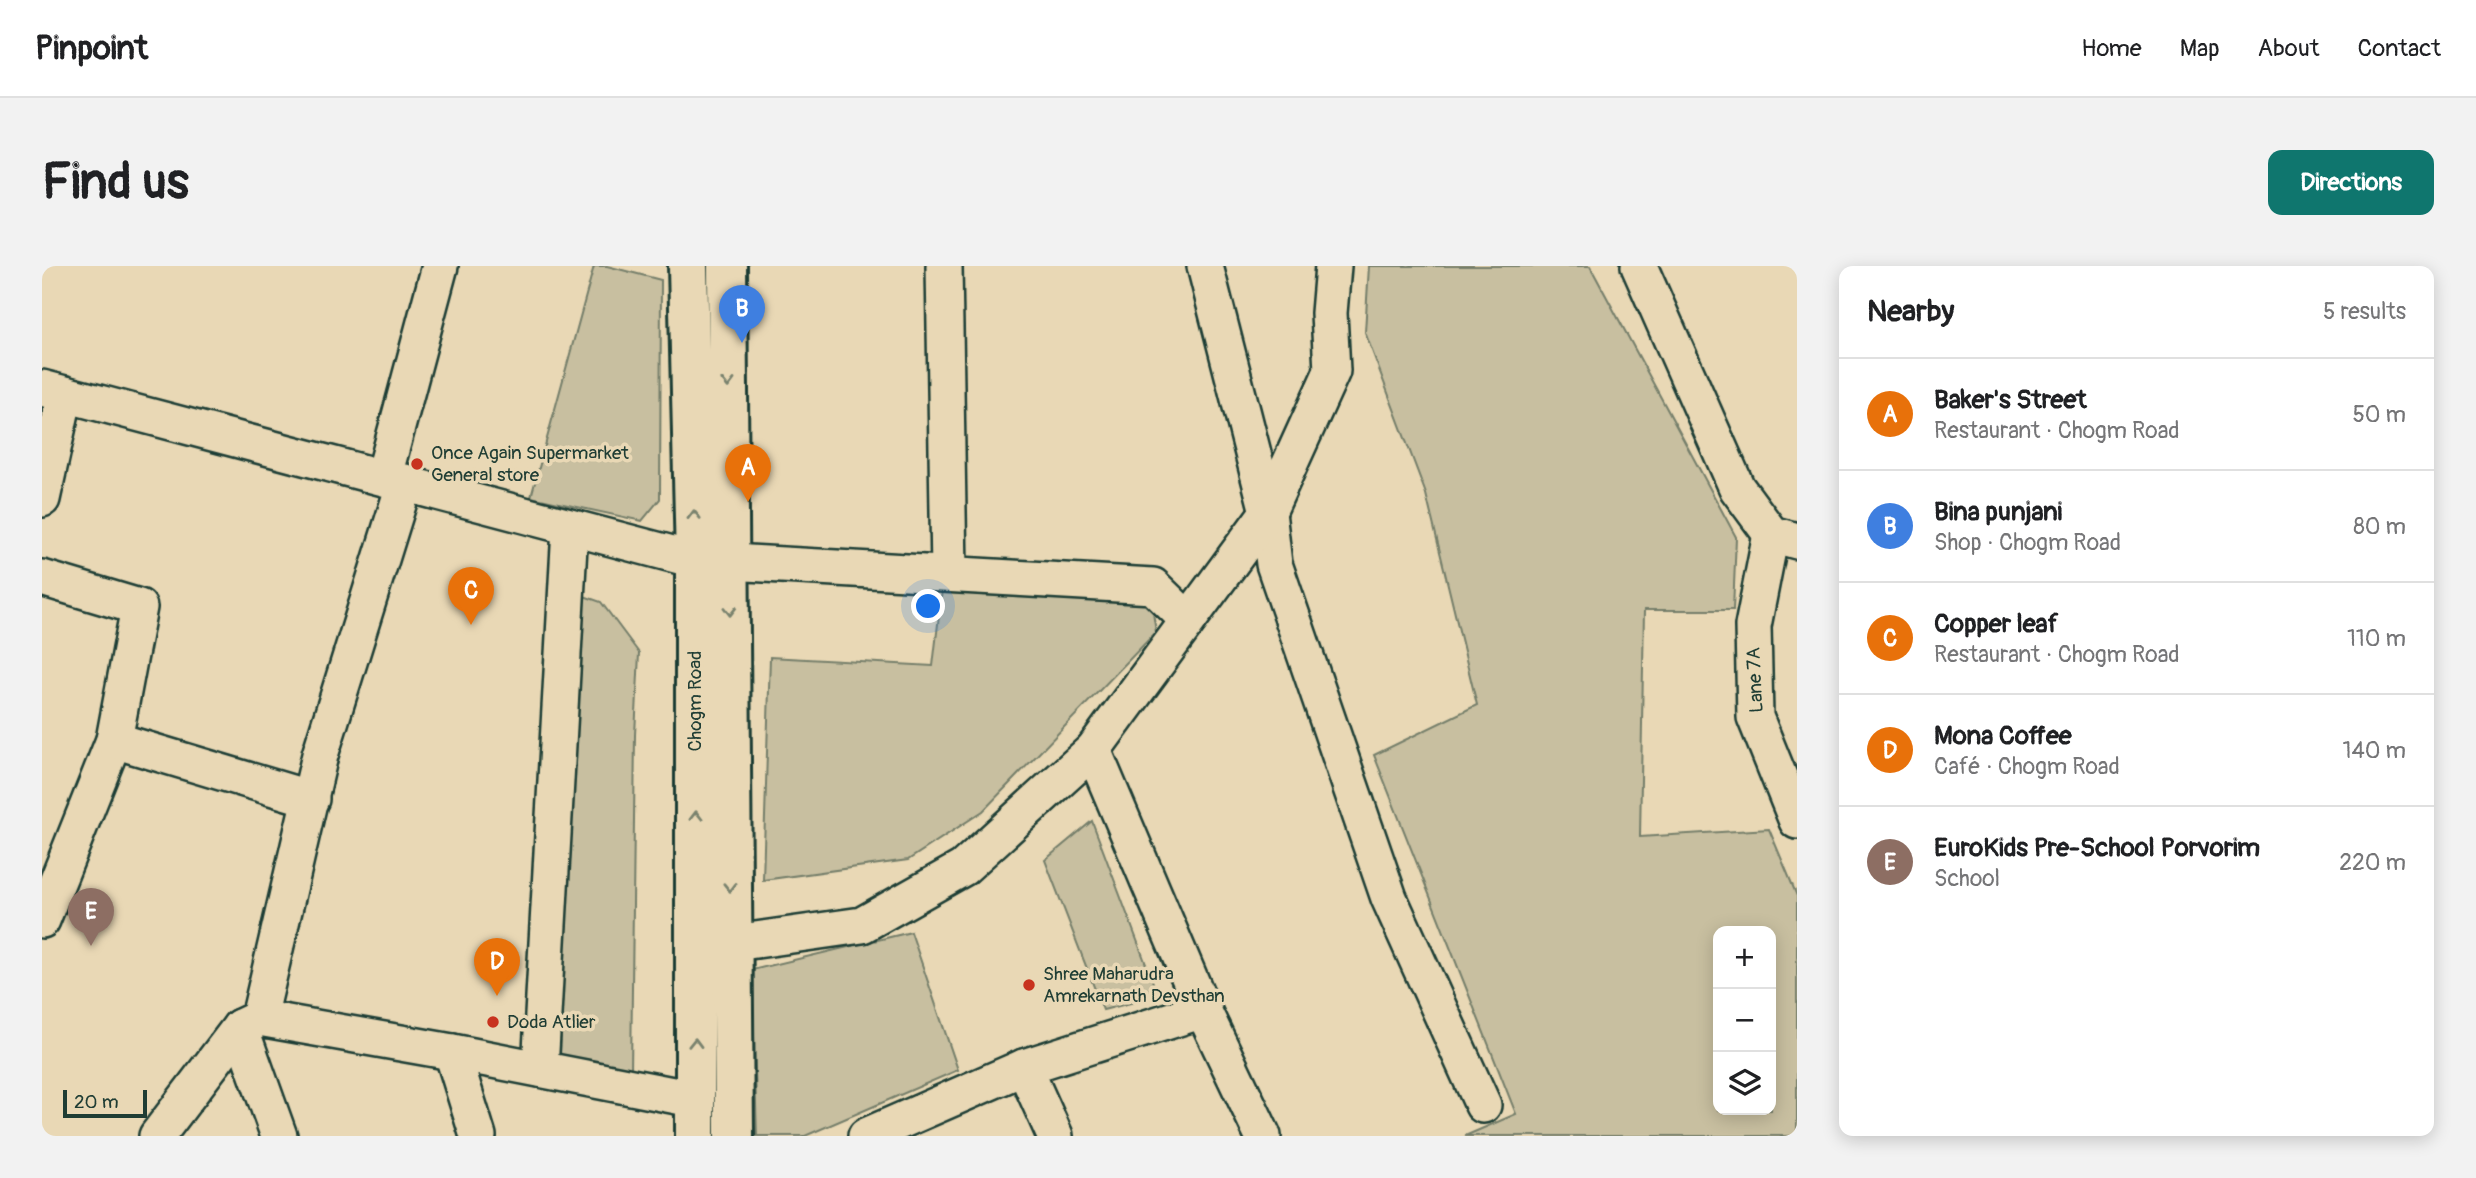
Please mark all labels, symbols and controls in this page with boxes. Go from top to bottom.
text: Pinpoint [35,28,148,69]
text: Home [2081,34,2142,63]
text: Map [2180,34,2220,63]
text: About [2258,34,2320,63]
text: Contact [2358,34,2441,63]
button: Directions [2268,150,2434,215]
text: Find us [42,152,189,213]
pin: B [719,285,765,343]
text: Nearby [1867,293,1954,330]
text: 5 results [2323,297,2406,326]
one-way arrow [720,378,736,389]
text: Baker's Street [1934,384,2087,416]
text: A [1883,400,1897,429]
text: 50 m [2352,400,2406,429]
text: Restaurant · Chogm Road [1934,416,2180,445]
place label: Once Again Supermarket General store [431,441,629,487]
pin: A [725,444,771,502]
marker: Once Again Supermarket General store [409,456,425,472]
text: Bina punjani [1934,496,2062,528]
one-way arrow [686,509,701,520]
text: B [1883,512,1897,541]
text: 80 m [2353,512,2406,541]
text: Shop · Chogm Road [1934,528,2121,557]
pin: C [448,567,494,625]
your location [911,589,945,623]
one-way arrow [722,606,738,616]
text: Copper leaf [1934,608,2058,640]
text: C [1883,624,1897,653]
text: 110 m [2347,624,2406,653]
text: Restaurant · Chogm Road [1934,640,2180,669]
street label: Lane 7A [1741,647,1769,713]
street label: Chogm Road [683,651,707,751]
text: Mona Coffee [1934,720,2072,752]
text: D [1883,736,1897,765]
text: 140 m [2343,736,2406,765]
text: Café · Chogm Road [1934,752,2120,781]
one-way arrow [688,810,704,821]
text: EuroKids Pre-School Porvorim [1934,832,2260,864]
text: E [1884,848,1896,877]
text: 220 m [2339,848,2406,877]
text: School [1934,864,2000,893]
one-way arrow [723,882,738,893]
pin: E [68,888,114,946]
map controls [1713,926,1776,1115]
button: + [1713,926,1776,989]
pin: D [474,938,520,996]
place label: Shree Maharudra Amrekarnath Devsthan [1043,962,1225,1008]
marker: Shree Maharudra Amrekarnath Devsthan [1021,977,1037,993]
button: − [1713,989,1776,1052]
place label: Doda Atlier [507,1010,596,1034]
marker: Doda Atlier [485,1014,501,1030]
one-way arrow [687,1038,702,1049]
button: layers [1713,1052,1776,1115]
scale bar [63,1087,147,1119]
text: 20 m [74,1090,119,1114]

